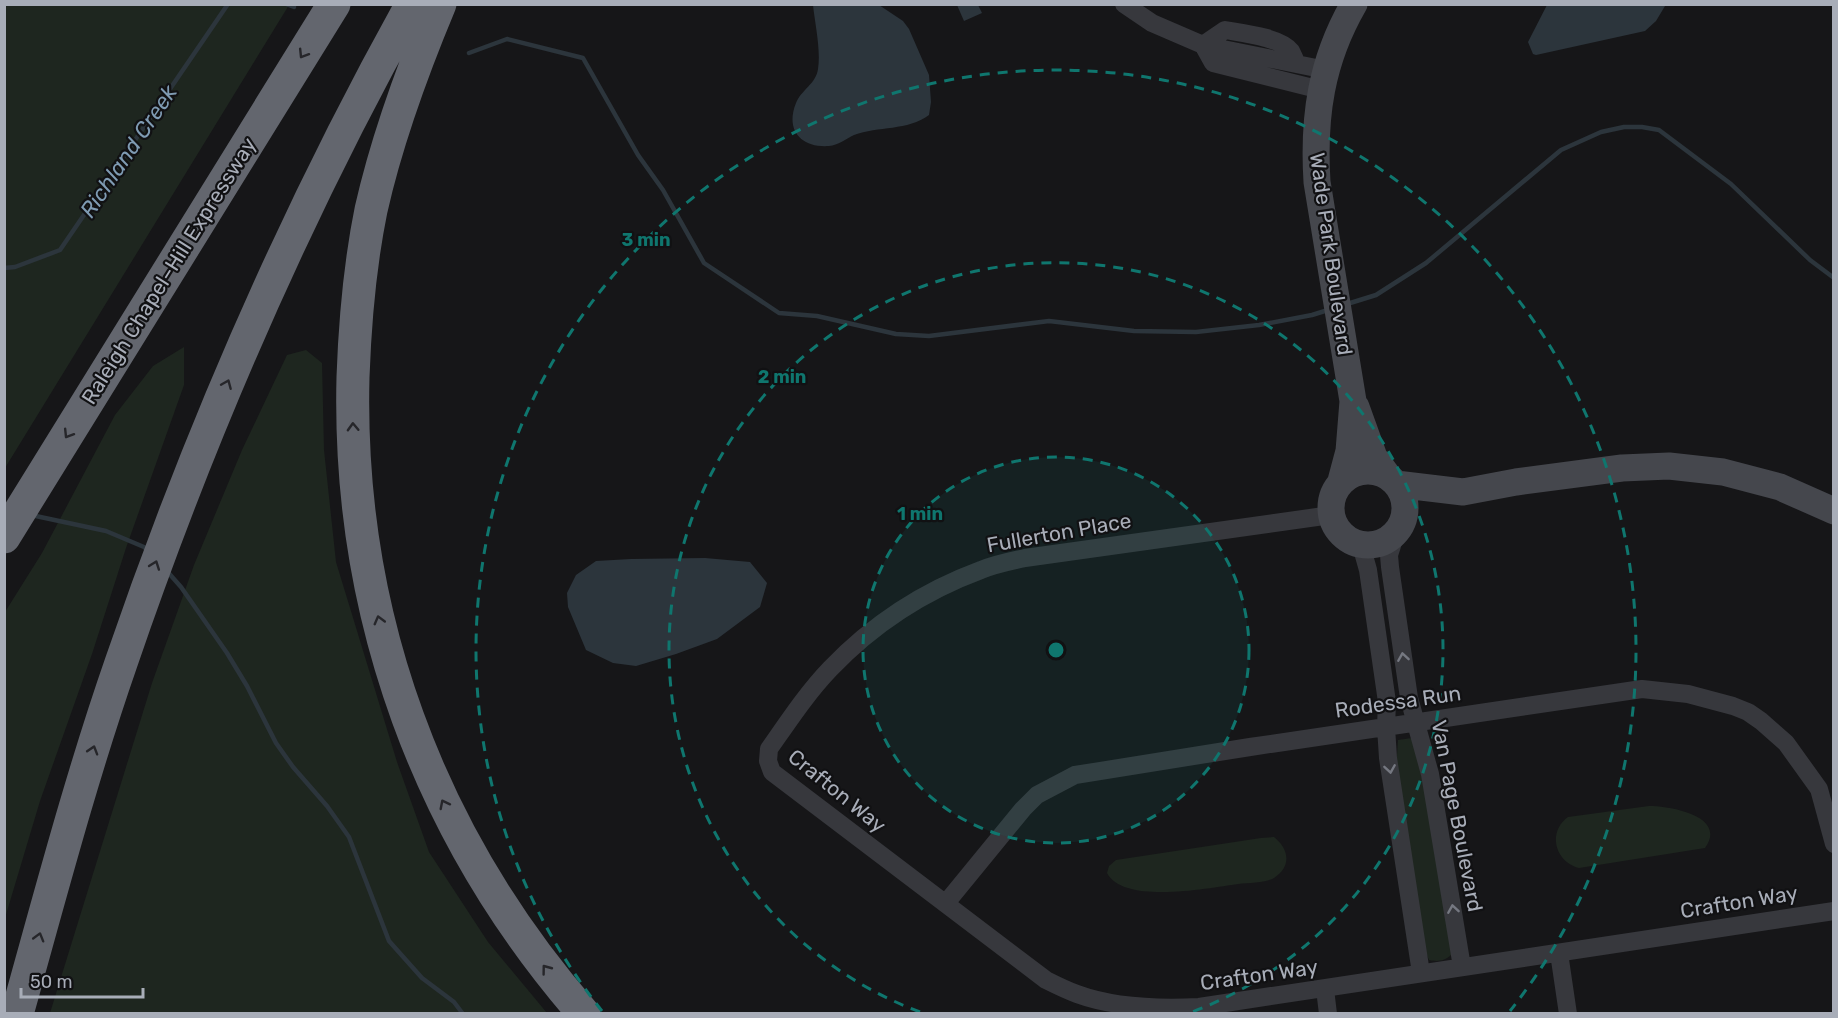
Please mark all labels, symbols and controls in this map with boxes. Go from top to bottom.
one-way arrow [299,48,311,58]
water label: Richland Creek [74,79,183,223]
street label: Raleigh Chapel–Hill Expressway [76,133,261,409]
street label: Wade Park Boulevard [1305,151,1358,357]
text: 3 min [622,229,670,251]
text: 2 min [758,366,806,388]
one-way arrow [220,379,232,390]
one-way arrow [347,423,360,432]
one-way arrow [63,428,75,438]
text: 1 min [897,503,943,525]
street label: Fullerton Place [985,507,1133,558]
one-way arrow [148,560,161,571]
one-way arrow [374,615,386,626]
centre of rings [1046,640,1066,660]
one-way arrow [1397,652,1410,662]
street label: Rodessa Run [1333,680,1463,723]
street label: Van Page Boulevard [1427,718,1488,914]
street label: Crafton Way [783,744,892,838]
one-way arrow [86,745,98,756]
one-way arrow [1383,764,1395,773]
one-way arrow [440,799,451,810]
street label: Crafton Way [1678,880,1800,923]
one-way arrow [1447,905,1459,914]
one-way arrow [32,932,44,943]
street label: Crafton Way [1199,954,1320,995]
scale bar [21,961,142,999]
one-way arrow [543,965,554,976]
text: 50 m [30,971,73,993]

